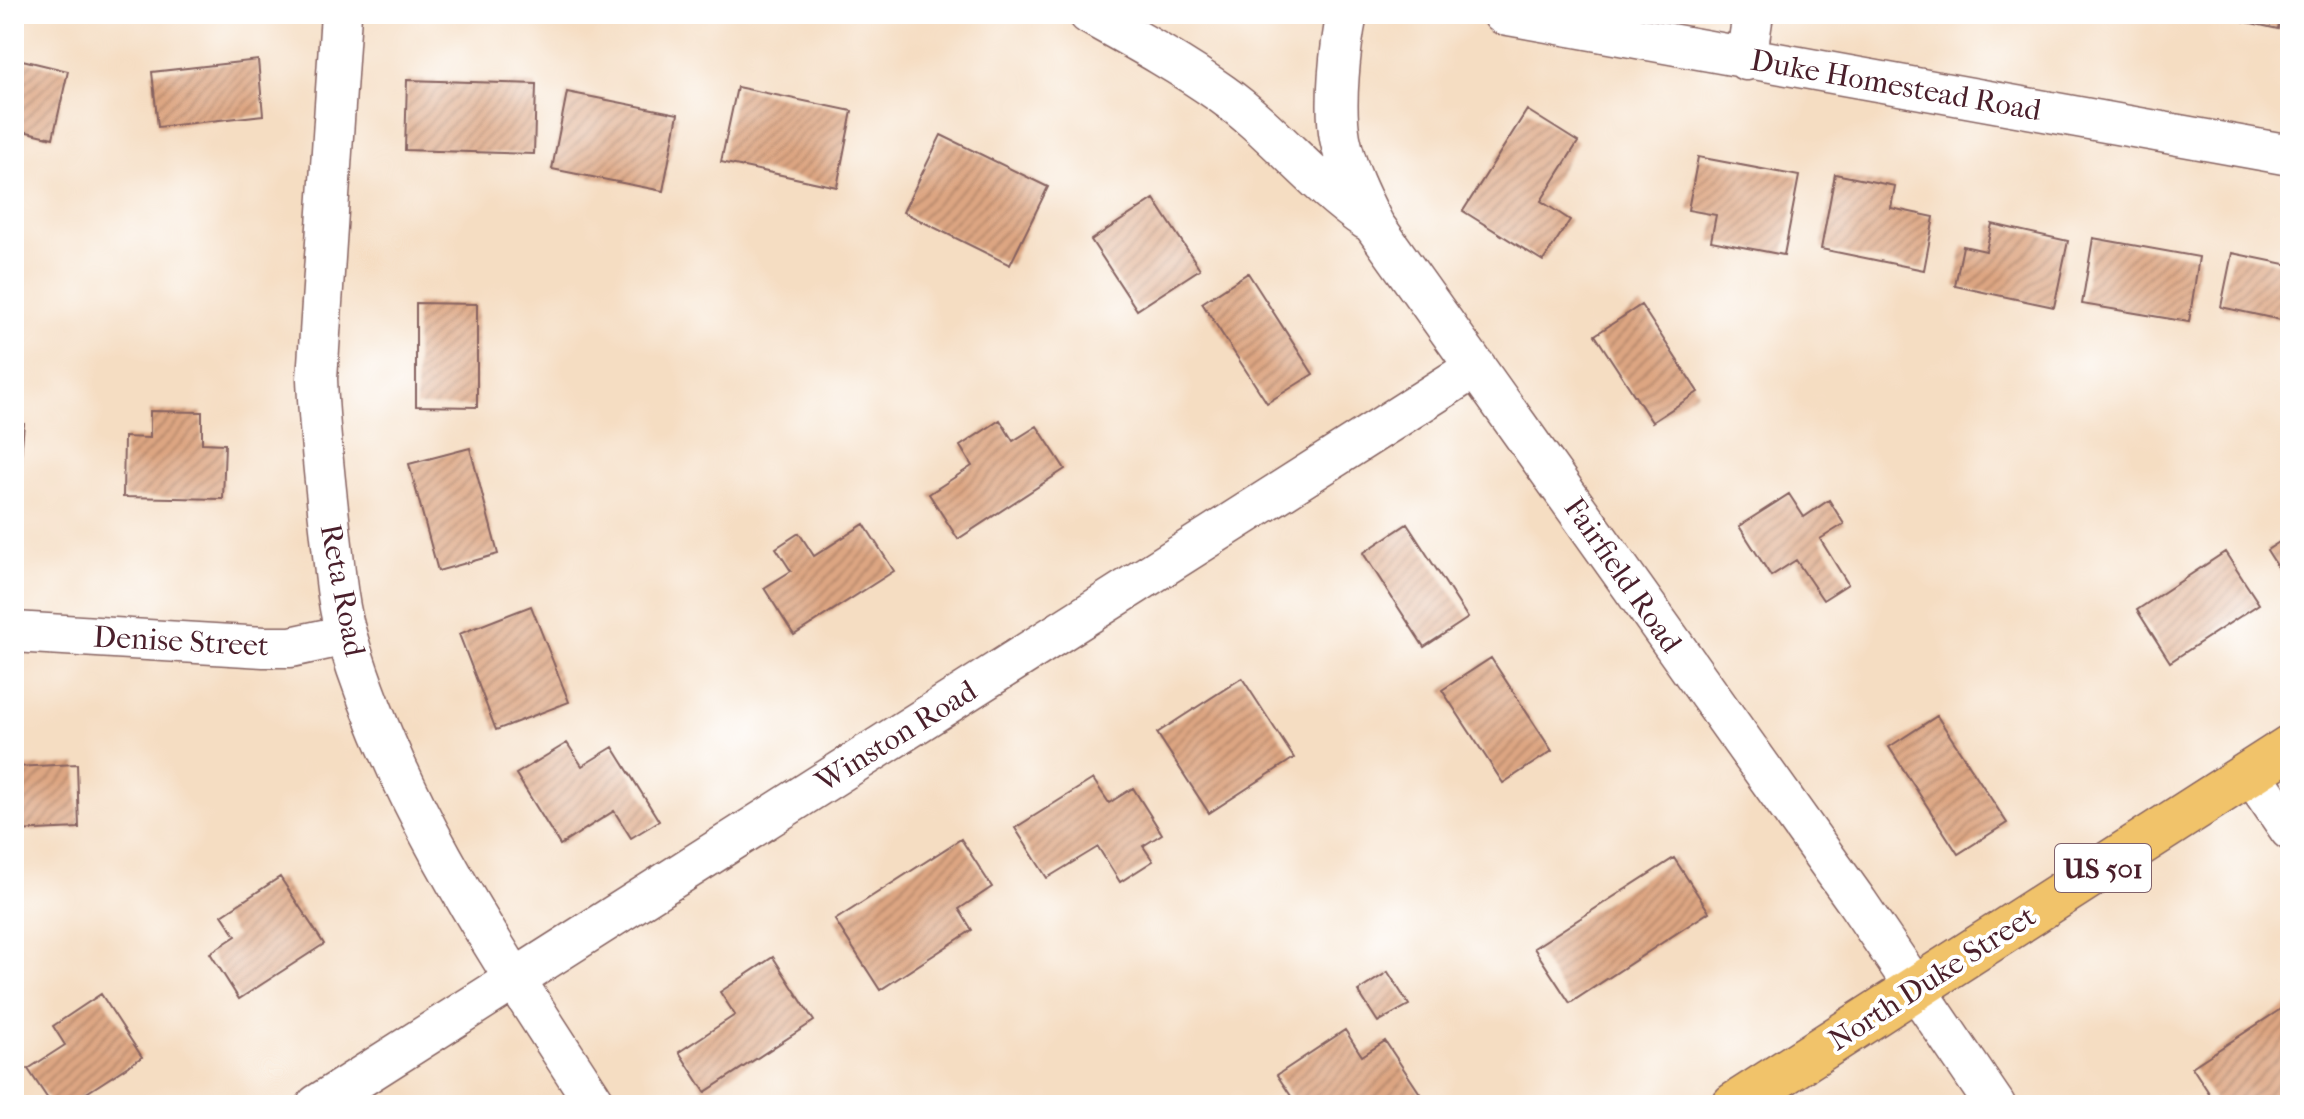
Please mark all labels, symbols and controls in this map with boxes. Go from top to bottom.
street label: Duke Homestead Road [1748,43,2044,128]
street label: Fairfield Road [1556,491,1689,660]
street label: Reta Road [313,521,373,660]
street label: Denise Street [92,619,270,664]
street label: Winston Road [809,673,984,800]
road number: US 501 [2055,844,2151,892]
street label: North Duke Street [1822,898,2042,1058]

